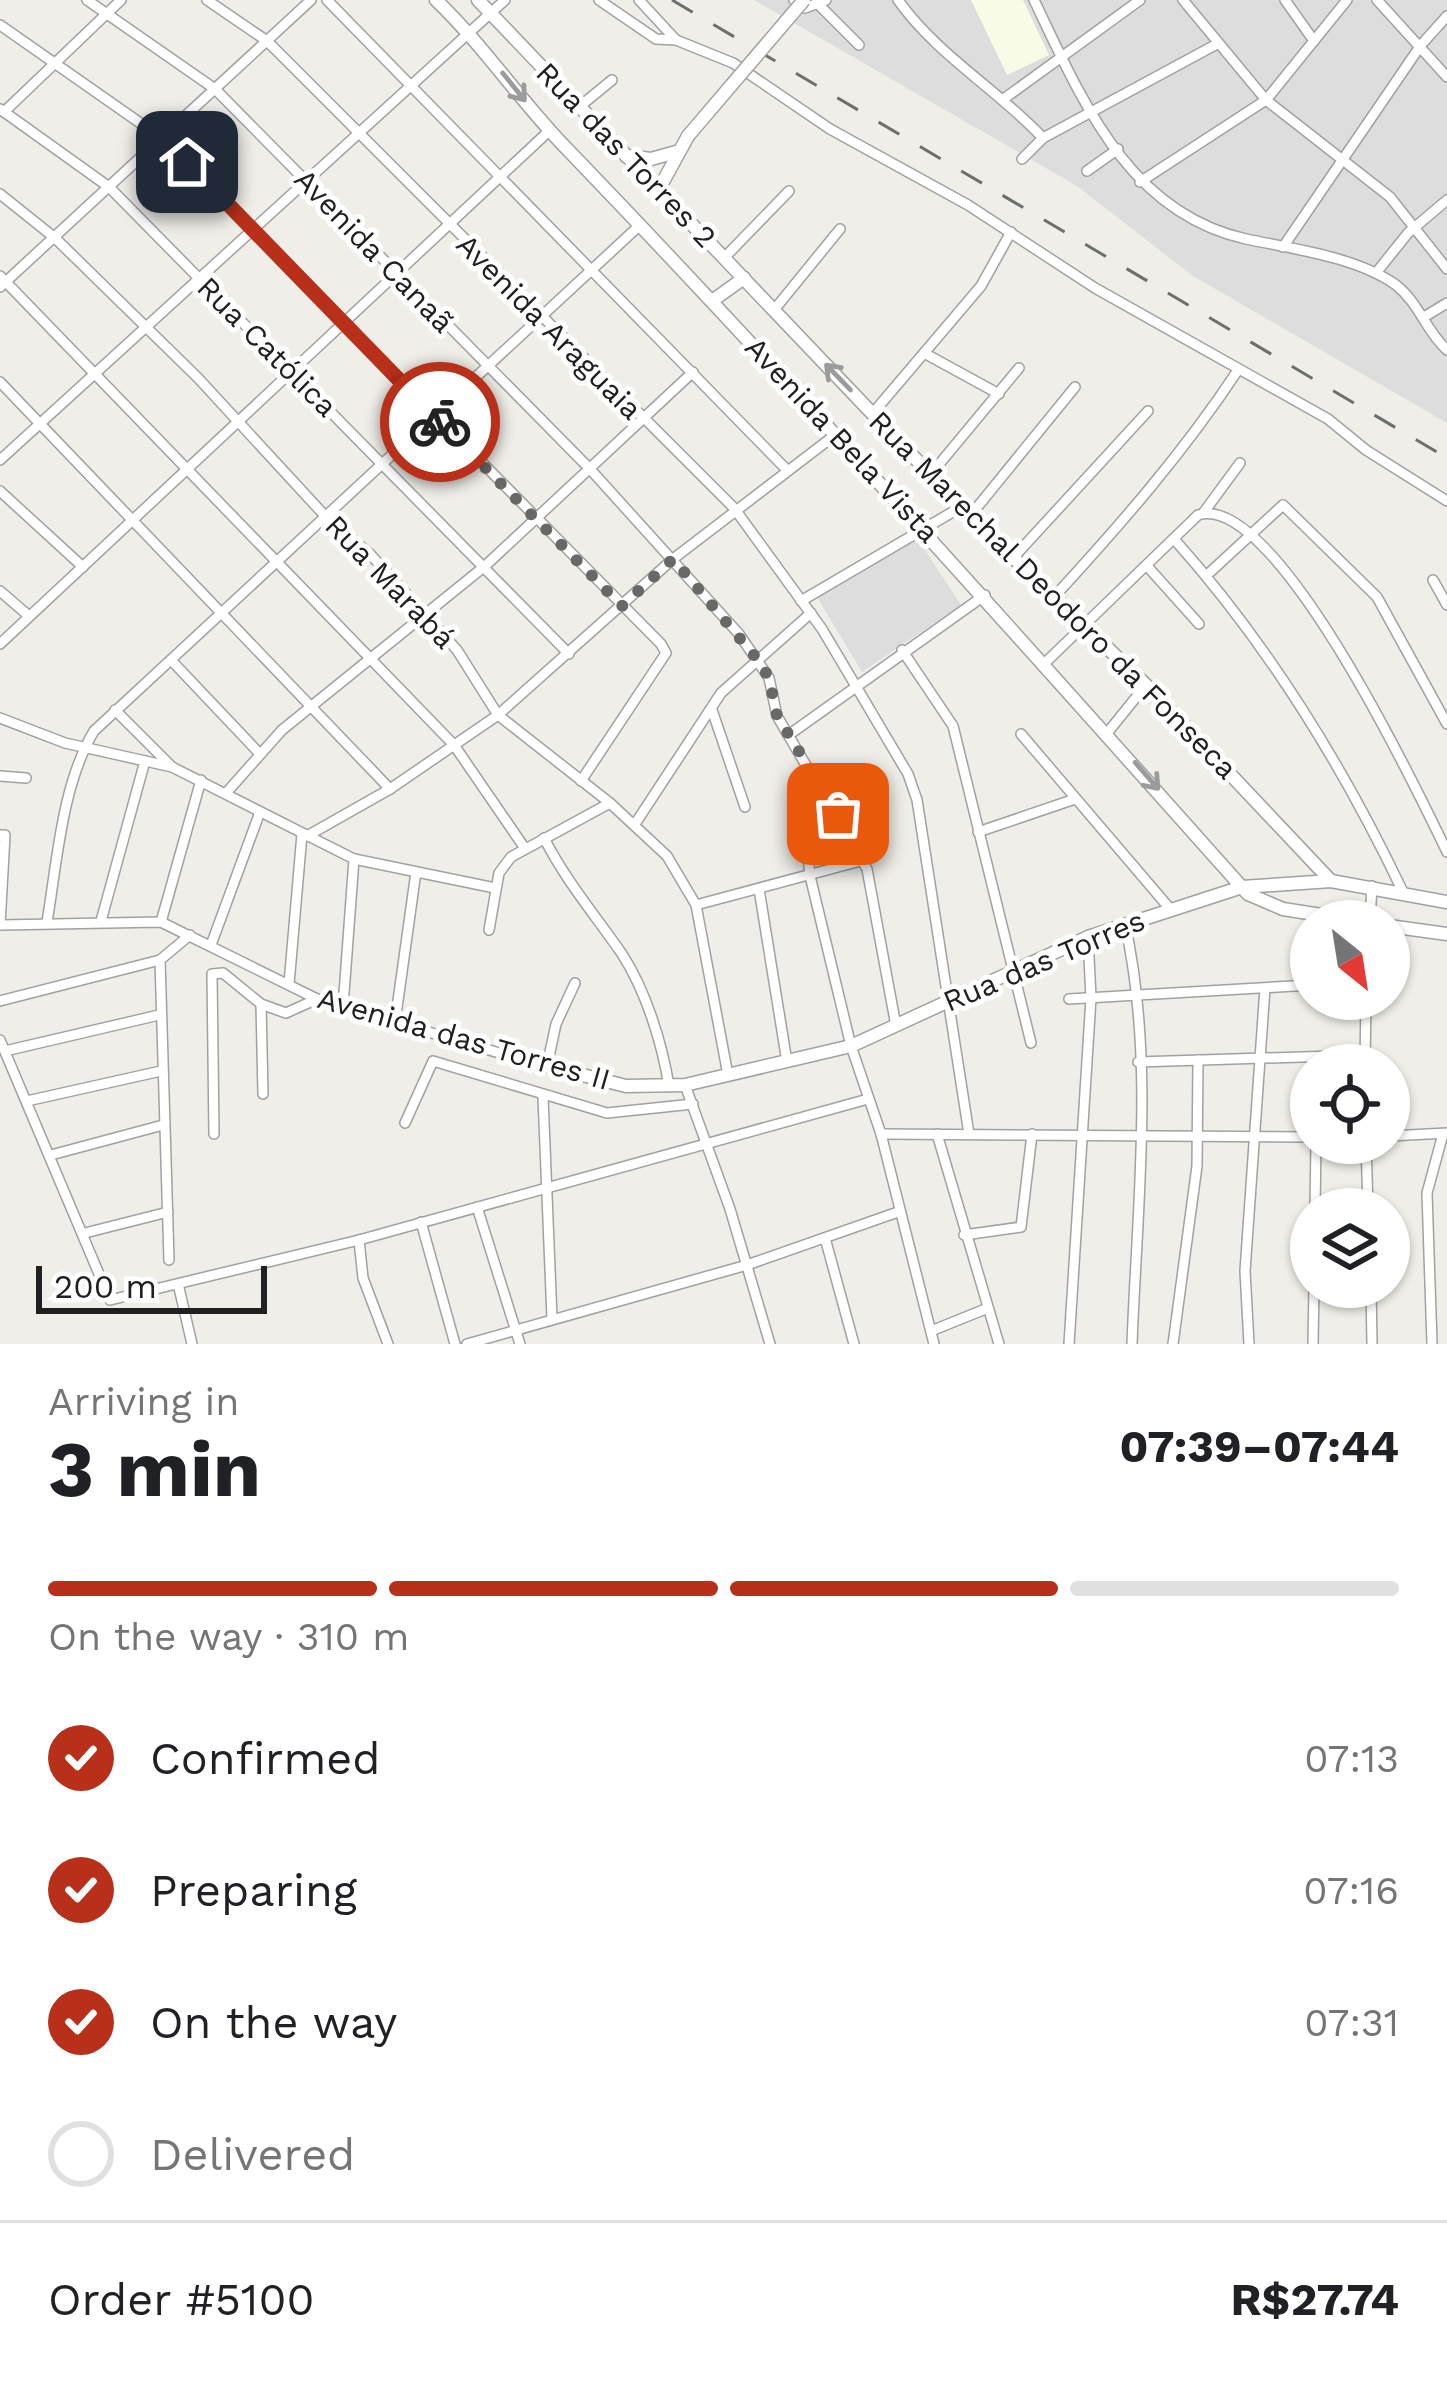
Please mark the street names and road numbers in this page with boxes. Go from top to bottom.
street label: Rua das Torres 2 [529,55,723,254]
street label: Avenida Canaã [288,162,461,340]
street label: Avenida Araguaia [450,227,649,427]
street label: Rua Católica [190,270,344,424]
street label: Avenida Bela Vista [738,330,947,550]
street label: Rua Marechal Deodoro da Fonseca [862,403,1245,786]
street label: Rua Marabá [318,508,463,656]
street label: Rua das Torres [938,902,1150,1019]
street label: Avenida das Torres II [314,980,614,1097]

